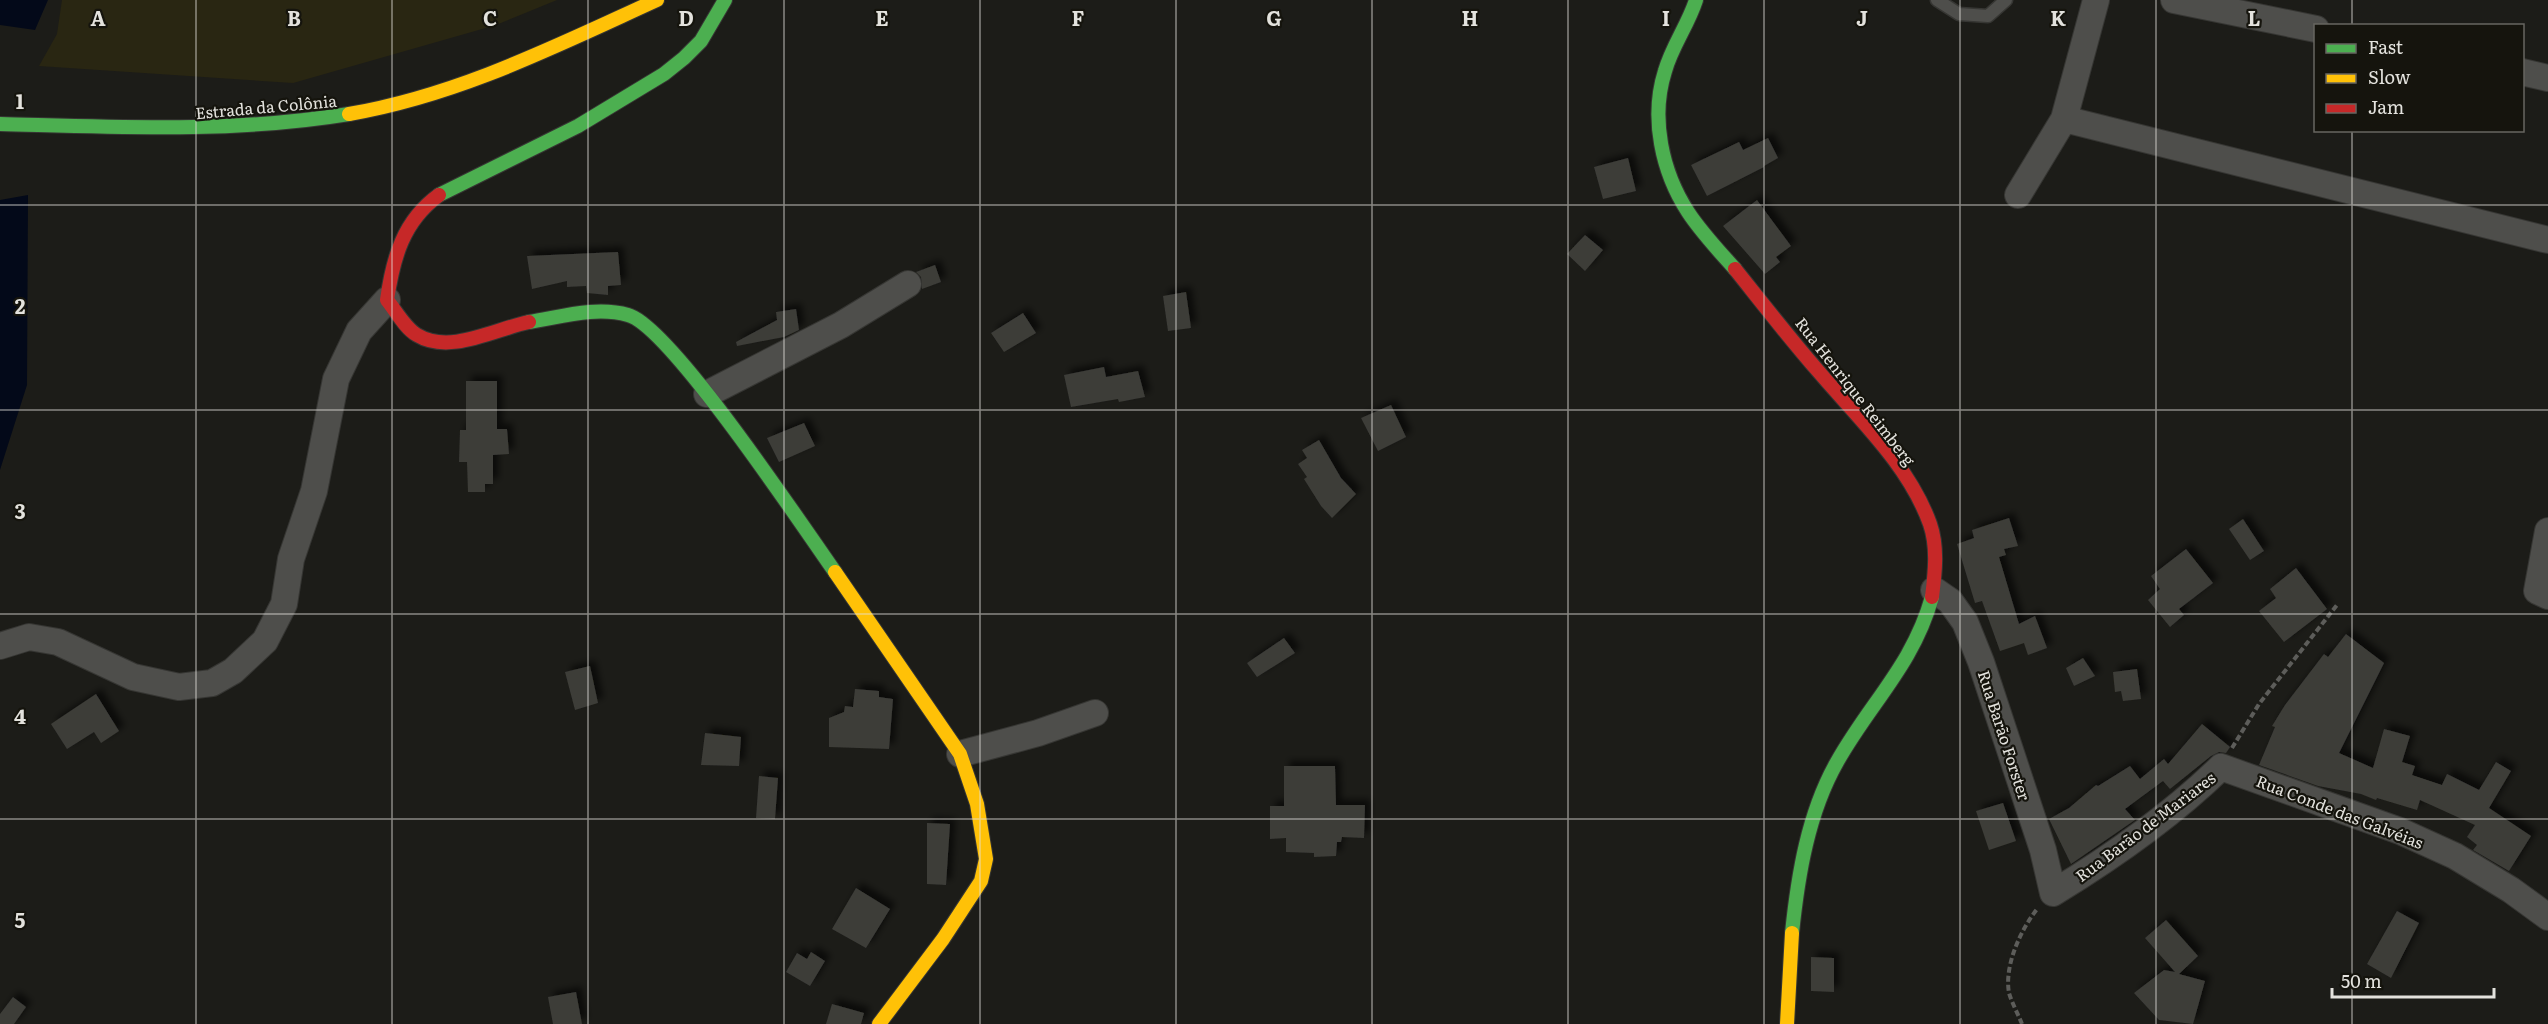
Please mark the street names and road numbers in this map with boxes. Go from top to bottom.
street label: Estrada da Colônia [194,88,338,124]
street label: Rua Henrique Reimberg [1790,312,1922,470]
street label: Rua Barão Forster [1973,667,2038,804]
street label: Rua Barão de Mariares [2070,765,2220,887]
street label: Rua Conde das Galvéias [2253,768,2427,854]

